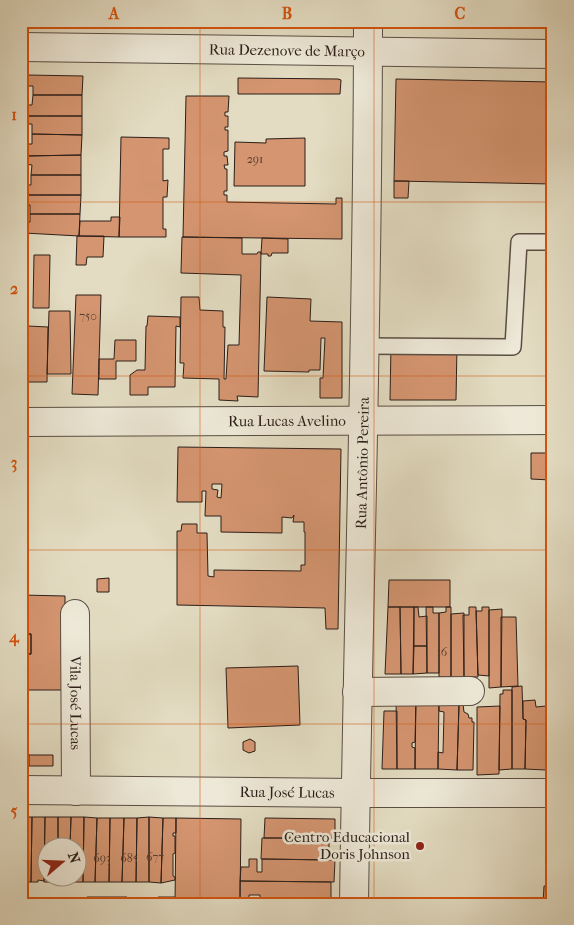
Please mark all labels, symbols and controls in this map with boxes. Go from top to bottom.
text: A [108,4,120,23]
text: B [282,4,292,23]
text: C [455,4,466,23]
street label: Rua Dezenove de Março [209,40,366,61]
text: 1 [11,105,17,124]
house number: 291 [247,152,263,166]
text: 2 [10,279,18,298]
house number: 750 [79,309,97,323]
street label: Rua Antônio Pereira [352,396,373,529]
street label: Rua Lucas Avelino [228,412,346,430]
text: 3 [11,453,17,473]
text: 4 [8,627,20,647]
house number: 16 [437,645,448,659]
street label: Vila José Lucas [66,655,85,751]
street label: Rua José Lucas [239,783,335,802]
text: 5 [11,801,18,820]
place label: Centro Educacional Doris Johnson [284,828,410,863]
north arrow [38,838,88,888]
marker: Centro Educacional Doris Johnson [414,840,426,852]
text: N [64,850,84,866]
house number: 677 [146,850,164,864]
house number: 693 [93,851,111,865]
house number: 685 [120,851,138,865]

